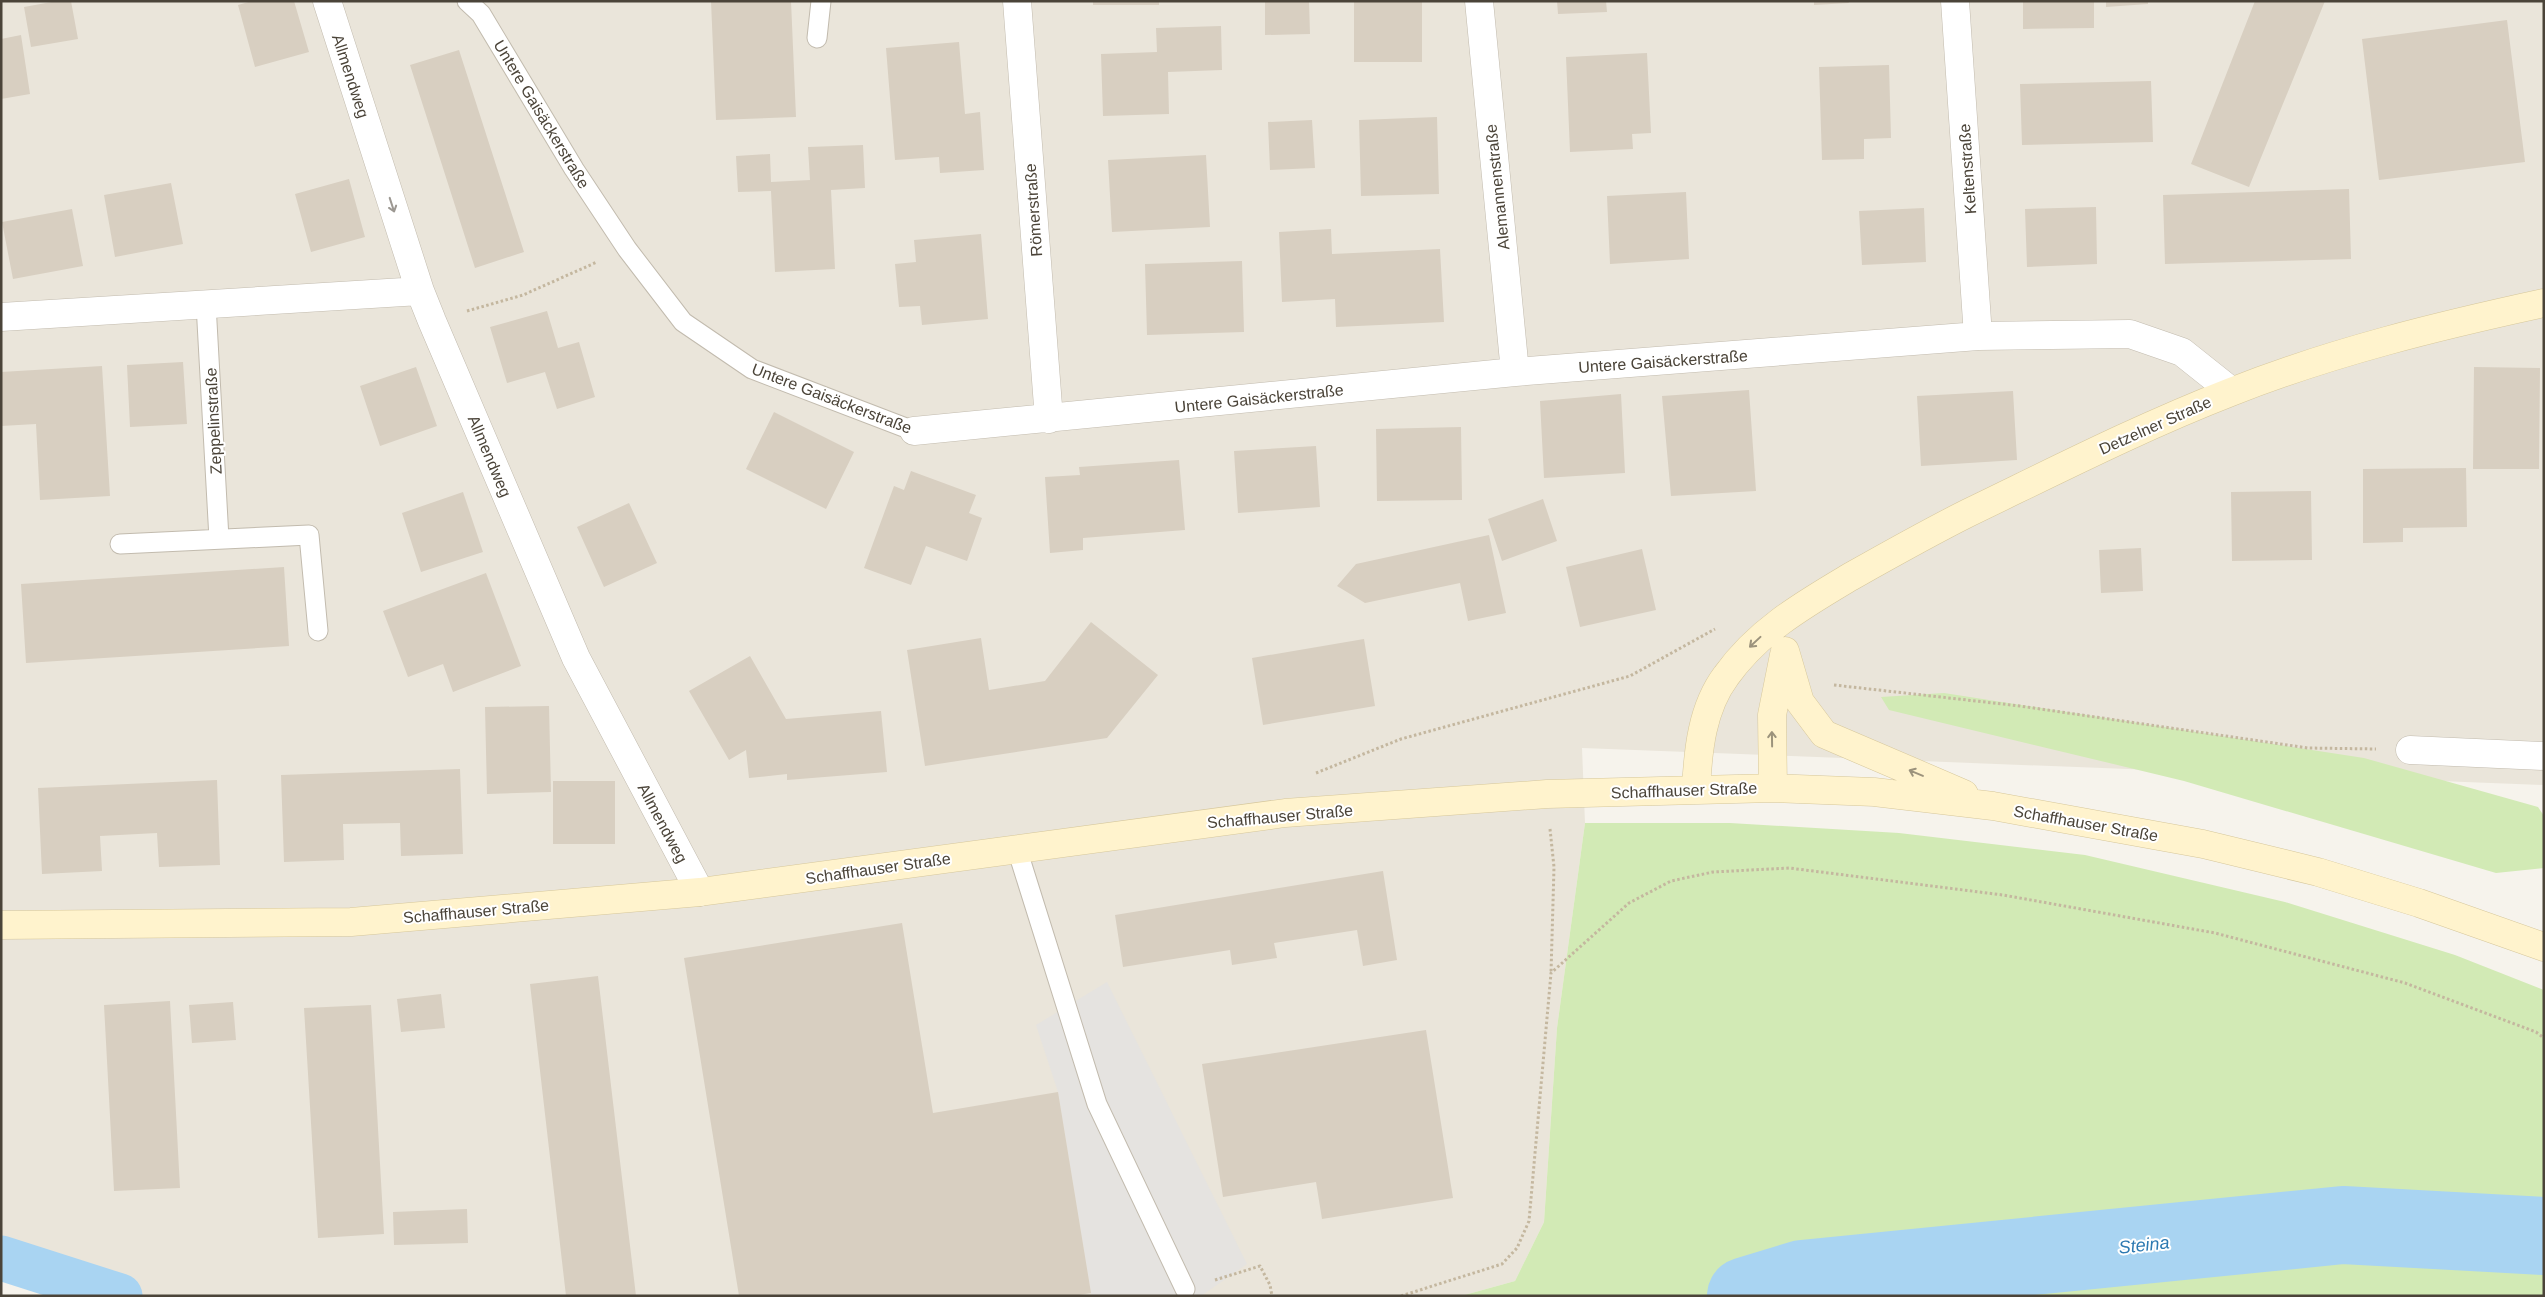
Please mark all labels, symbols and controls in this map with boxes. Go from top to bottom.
street label: Allmendweg [329,32,372,120]
street label: Untere Gaisäckerstraße [491,37,593,192]
street label: Alemannenstraße [1482,123,1513,251]
street label: Keltenstraße [1956,123,1979,215]
street label: Römerstraße [1022,163,1045,257]
one-way arrow [388,197,397,213]
street label: Untere Gaisäckerstraße [1578,347,1748,376]
street label: Untere Gaisäckerstraße [749,360,914,437]
street label: Zeppelinstraße [202,367,225,475]
street label: Untere Gaisäckerstraße [1174,381,1344,416]
street label: Detzelner Straße [2097,393,2214,458]
street label: Allmendweg [465,413,514,500]
one-way arrow [1749,636,1761,648]
one-way arrow [1767,731,1777,748]
one-way arrow [1909,768,1924,778]
street label: Schaffhauser Straße [1611,779,1758,802]
street label: Allmendweg [635,781,691,866]
street label: Schaffhauser Straße [1206,802,1354,831]
street label: Schaffhauser Straße [2012,802,2160,845]
street label: Schaffhauser Straße [804,850,952,887]
street label: Schaffhauser Straße [402,897,550,926]
water label: Steina [2118,1232,2170,1258]

